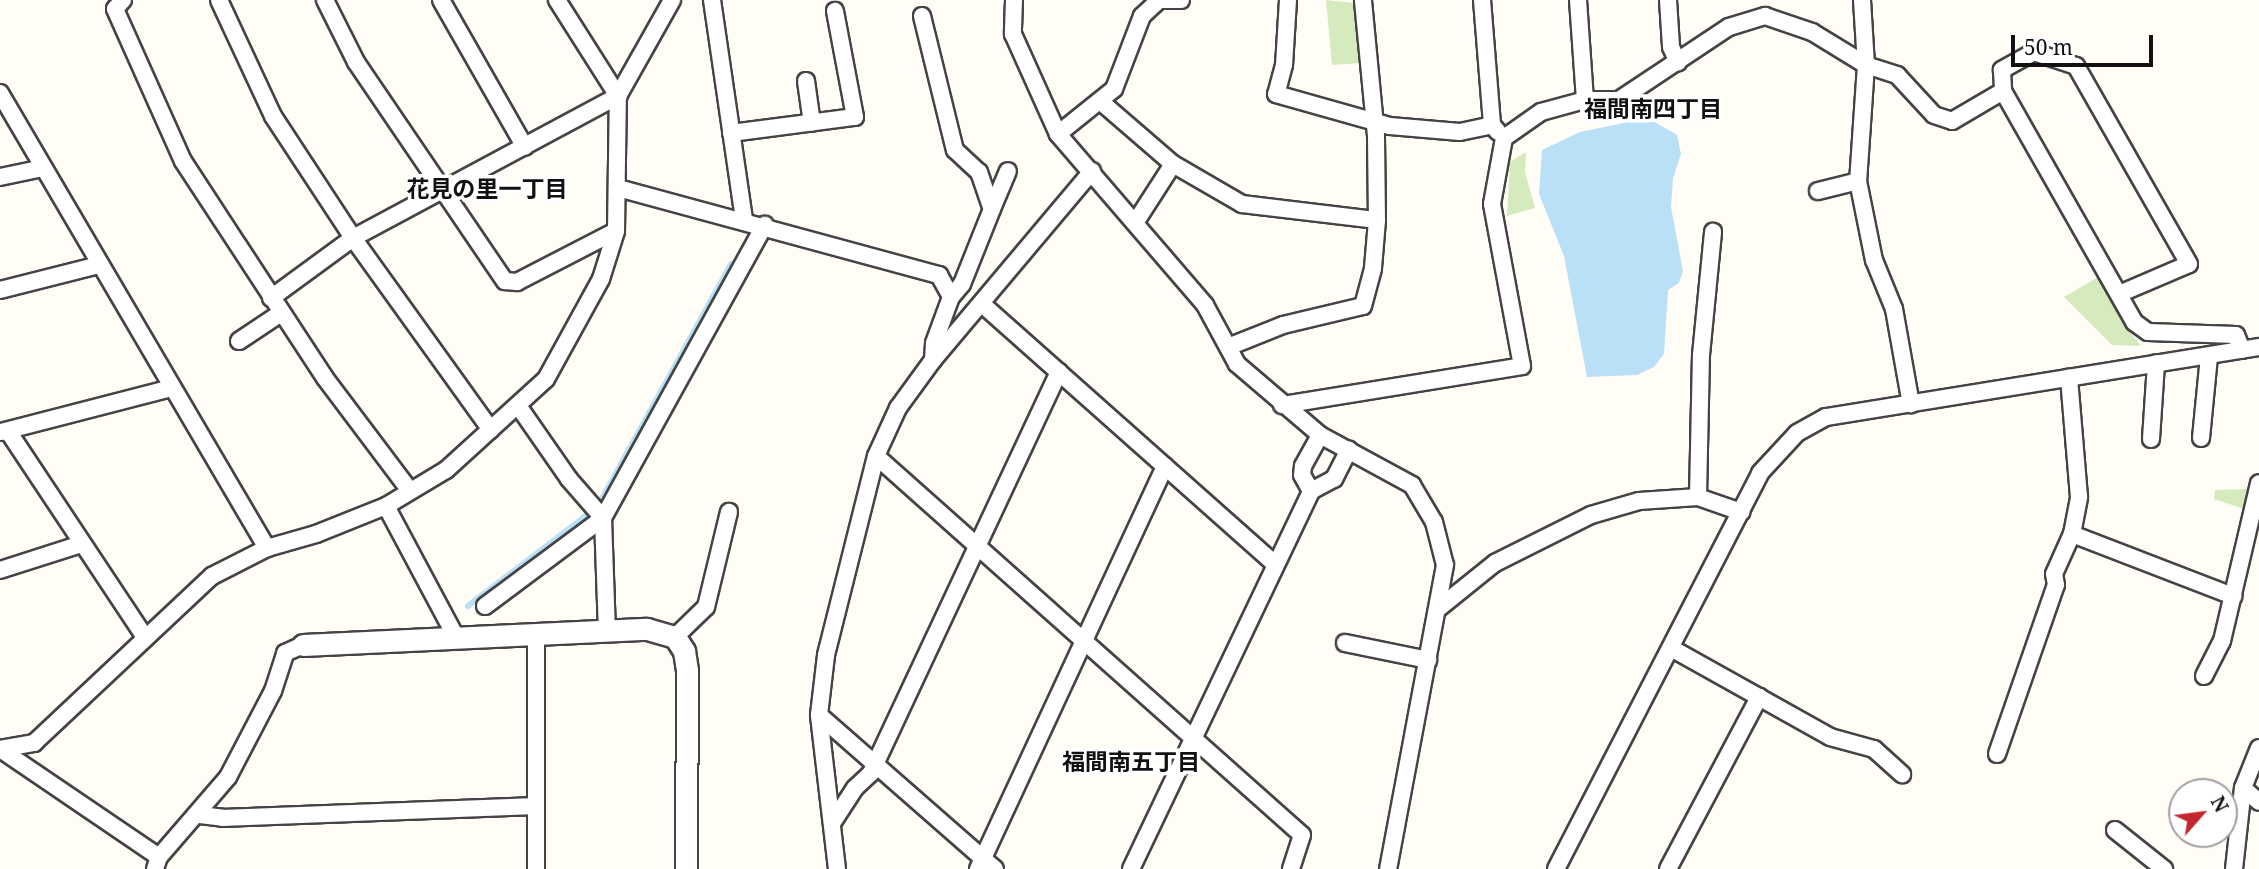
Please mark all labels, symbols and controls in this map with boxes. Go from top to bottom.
scale bar [2014,21,2156,65]
text: 50 m [2024,33,2073,61]
district label: 福間南四丁目 [1584,94,1722,122]
district label: 花見の里一丁目 [407,174,567,202]
district label: 福間南五丁目 [1062,747,1200,775]
north arrow [2168,778,2238,848]
text: N [2205,791,2235,817]

